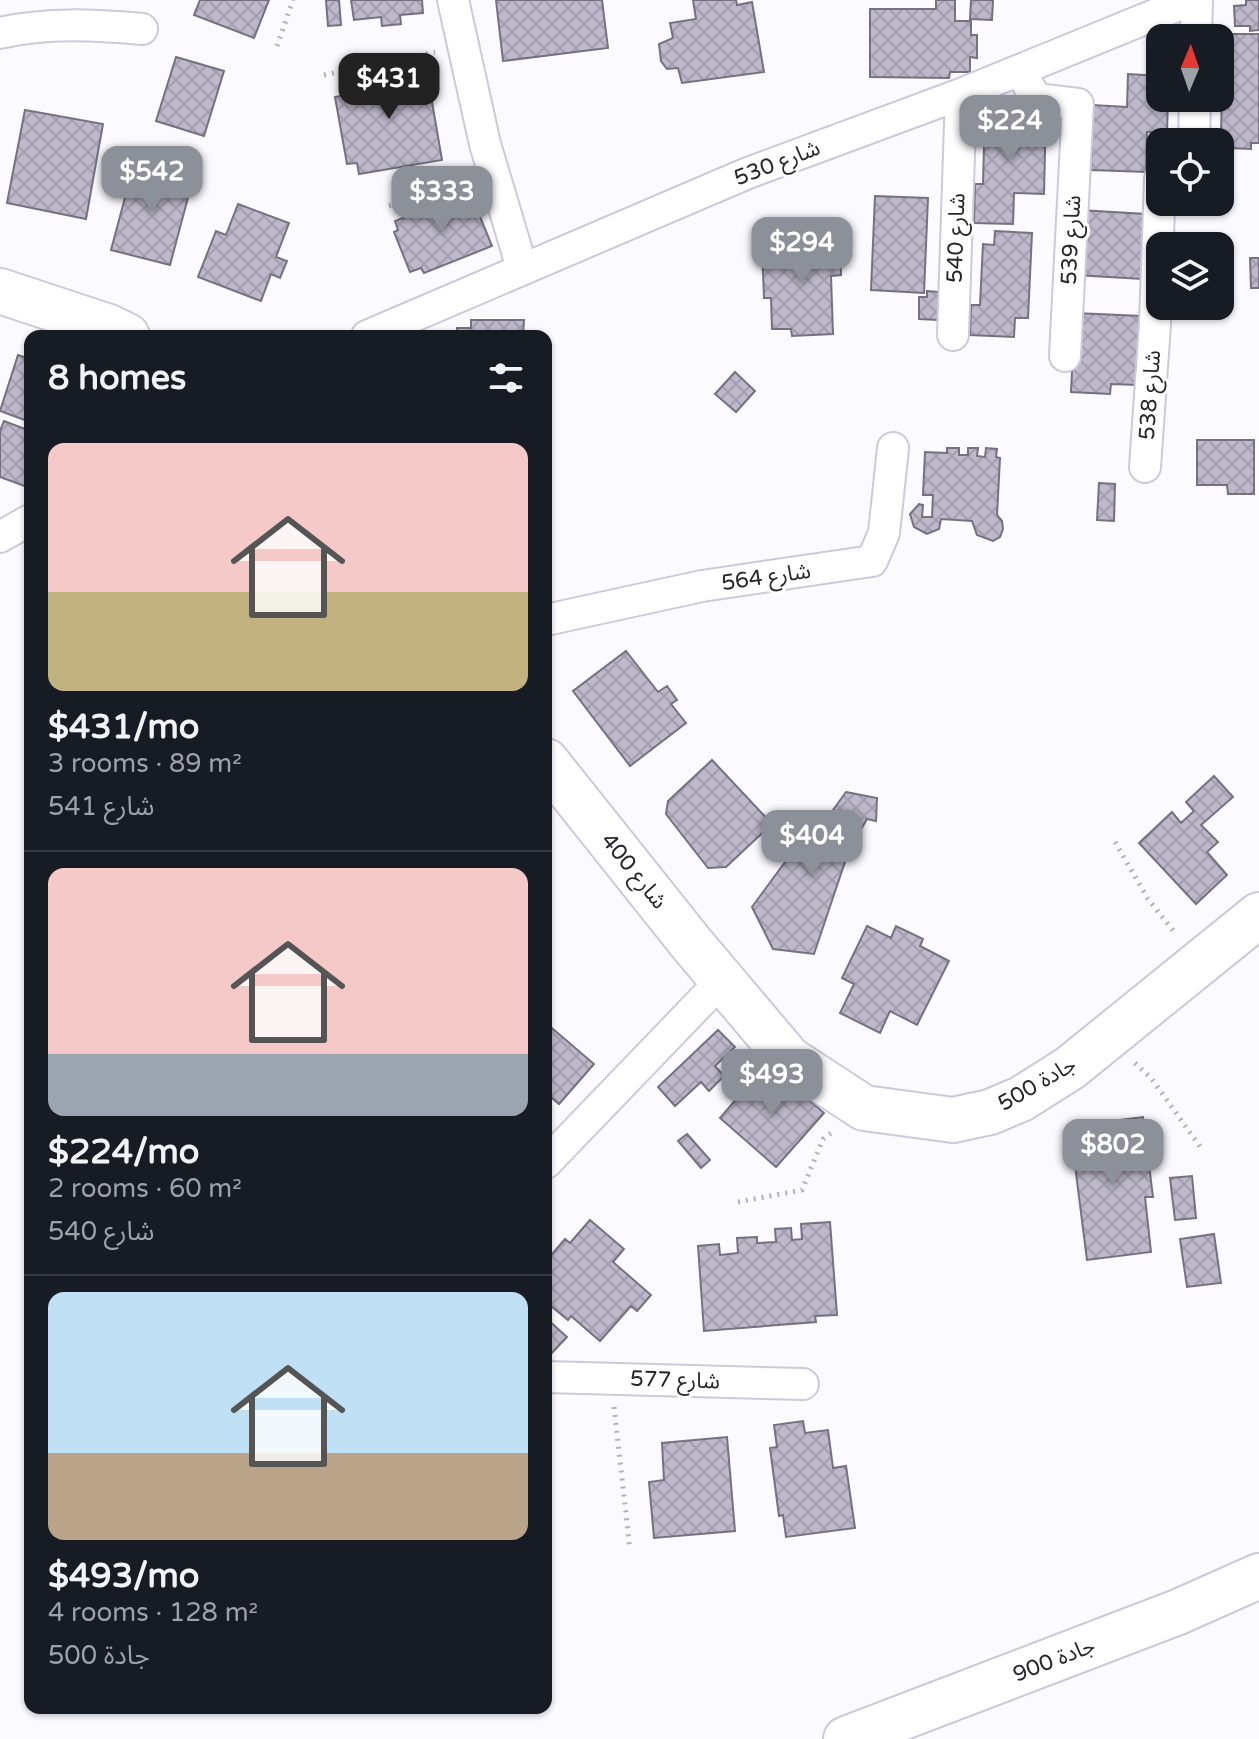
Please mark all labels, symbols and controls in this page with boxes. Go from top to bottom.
north arrow [1146,24,1234,112]
map controls [1146,24,1234,320]
pin: $431 [342,53,436,121]
text: $431 [356,63,422,94]
pin: $224 [963,95,1057,163]
text: $224 [977,105,1043,136]
button: locate [1146,128,1234,216]
street label: شارع 530 [730,135,825,194]
pin: $542 [105,146,199,214]
text: $542 [119,156,185,187]
pin: $333 [395,166,489,234]
text: $333 [409,176,475,207]
street label: شارع 540 [941,193,974,284]
street label: شارع 539 [1056,194,1089,286]
pin: $294 [755,217,849,285]
text: $294 [769,227,835,258]
button: layers [1146,232,1234,320]
street label: شارع 538 [1134,349,1169,441]
icon: filters [484,356,528,400]
text: 8 homes [48,358,186,399]
icon: home [216,495,360,639]
street label: شارع 564 [720,558,813,599]
text: $431/mo [48,707,199,748]
text: 3 rooms · 89 m² [48,748,242,779]
text: شارع 541 [48,791,154,822]
pin: $404 [765,810,859,878]
text: $404 [779,820,845,851]
street label: شارع 400 [593,828,672,916]
icon: home [216,920,360,1064]
pin: $493 [725,1049,819,1117]
street label: جادة 500 [993,1051,1081,1117]
text: $493 [739,1059,805,1090]
pin: $802 [1066,1119,1160,1187]
text: $802 [1080,1129,1146,1160]
text: $224/mo [48,1132,199,1173]
text: 2 rooms · 60 m² [48,1173,242,1204]
text: شارع 540 [48,1216,154,1247]
icon: home [216,1344,360,1488]
street label: شارع 577 [629,1365,720,1398]
text: $493/mo [48,1556,199,1597]
text: 4 rooms · 128 m² [48,1597,258,1628]
street label: جادة 900 [1009,1632,1099,1688]
text: جادة 500 [48,1640,150,1671]

